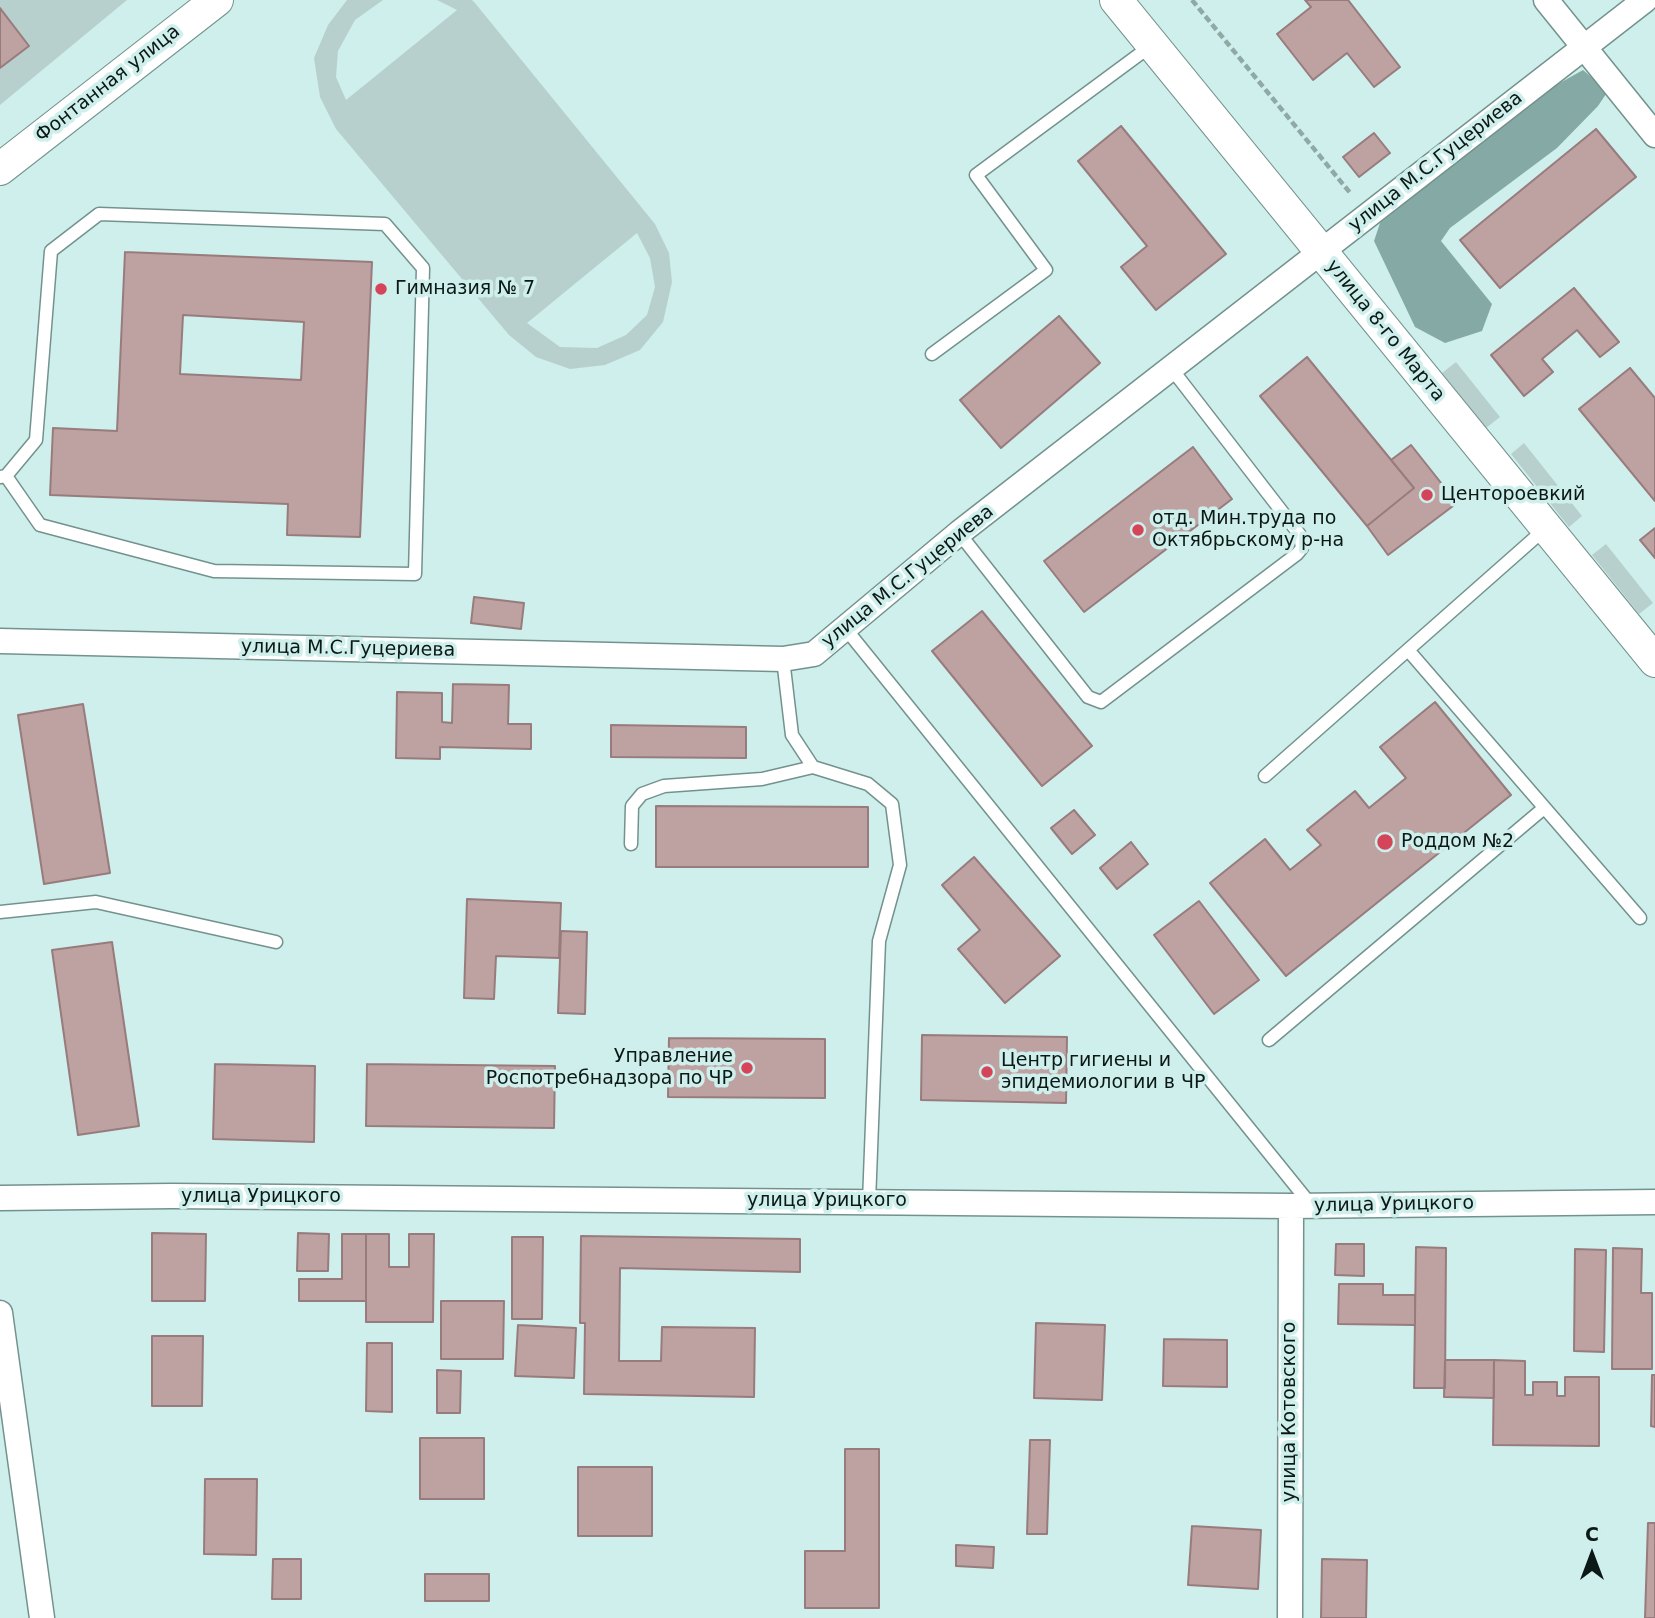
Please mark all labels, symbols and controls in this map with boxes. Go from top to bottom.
street label: Фонтанная улица [31,20,185,148]
street label: улица М.С.Гуцериева [1344,87,1528,237]
street label: улица 8-го Марта [1321,256,1449,406]
place label: Гимназия № 7 [395,278,535,300]
marker: Гимназия № 7 [373,281,389,297]
place label: Центороевкий [1441,484,1585,506]
marker: Центороевкий [1419,487,1435,503]
street label: улица М.С.Гуцериева [817,501,999,653]
place label: отд. Мин.труда по Октябрьскому р-на [1152,508,1344,552]
marker: отд. Мин.труда по Октябрьскому р-на [1130,522,1146,538]
street label: улица М.С.Гуцериева [241,636,455,662]
place label: Роддом №2 [1401,831,1514,853]
marker: Роддом №2 [1375,832,1395,852]
place label: Управление Роспотребнадзора по ЧР [486,1046,733,1090]
place label: Центр гигиены и эпидемиологии в ЧР [1001,1050,1206,1094]
marker: Управление Роспотребнадзора по ЧР [739,1060,755,1076]
marker: Центр гигиены и эпидемиологии в ЧР [979,1064,995,1080]
street label: улица Урицкого [181,1186,341,1208]
street label: улица Урицкого [747,1190,907,1212]
street label: улица Урицкого [1314,1192,1474,1218]
street label: улица Котовского [1279,1322,1301,1502]
north arrow [1557,1520,1627,1590]
text: С [1585,1523,1599,1545]

